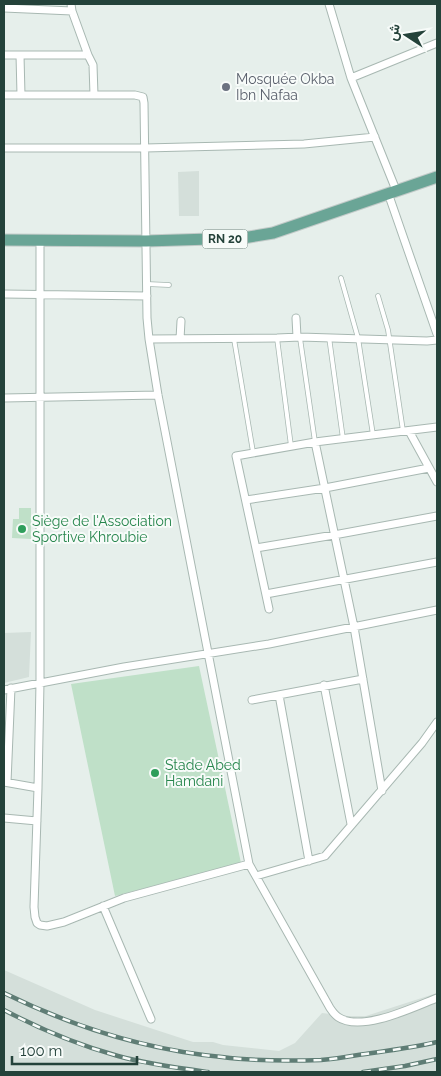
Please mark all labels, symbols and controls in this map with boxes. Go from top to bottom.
north arrow [381,10,431,60]
text: ش [384,22,404,42]
place label: Mosquée Okba Ibn Nafaa [236,71,334,103]
marker: Mosquée Okba Ibn Nafaa [220,81,232,93]
road number: RN 20 [202,230,248,248]
place label: Siège de l'Association Sportive Khroubie [32,513,172,545]
marker: Siège de l'Association Sportive Khroubie [16,523,28,535]
place label: Stade Abed Hamdani [165,757,241,789]
marker: Stade Abed Hamdani [149,767,161,779]
scale bar [12,1034,138,1066]
text: 100 m [20,1042,62,1060]

